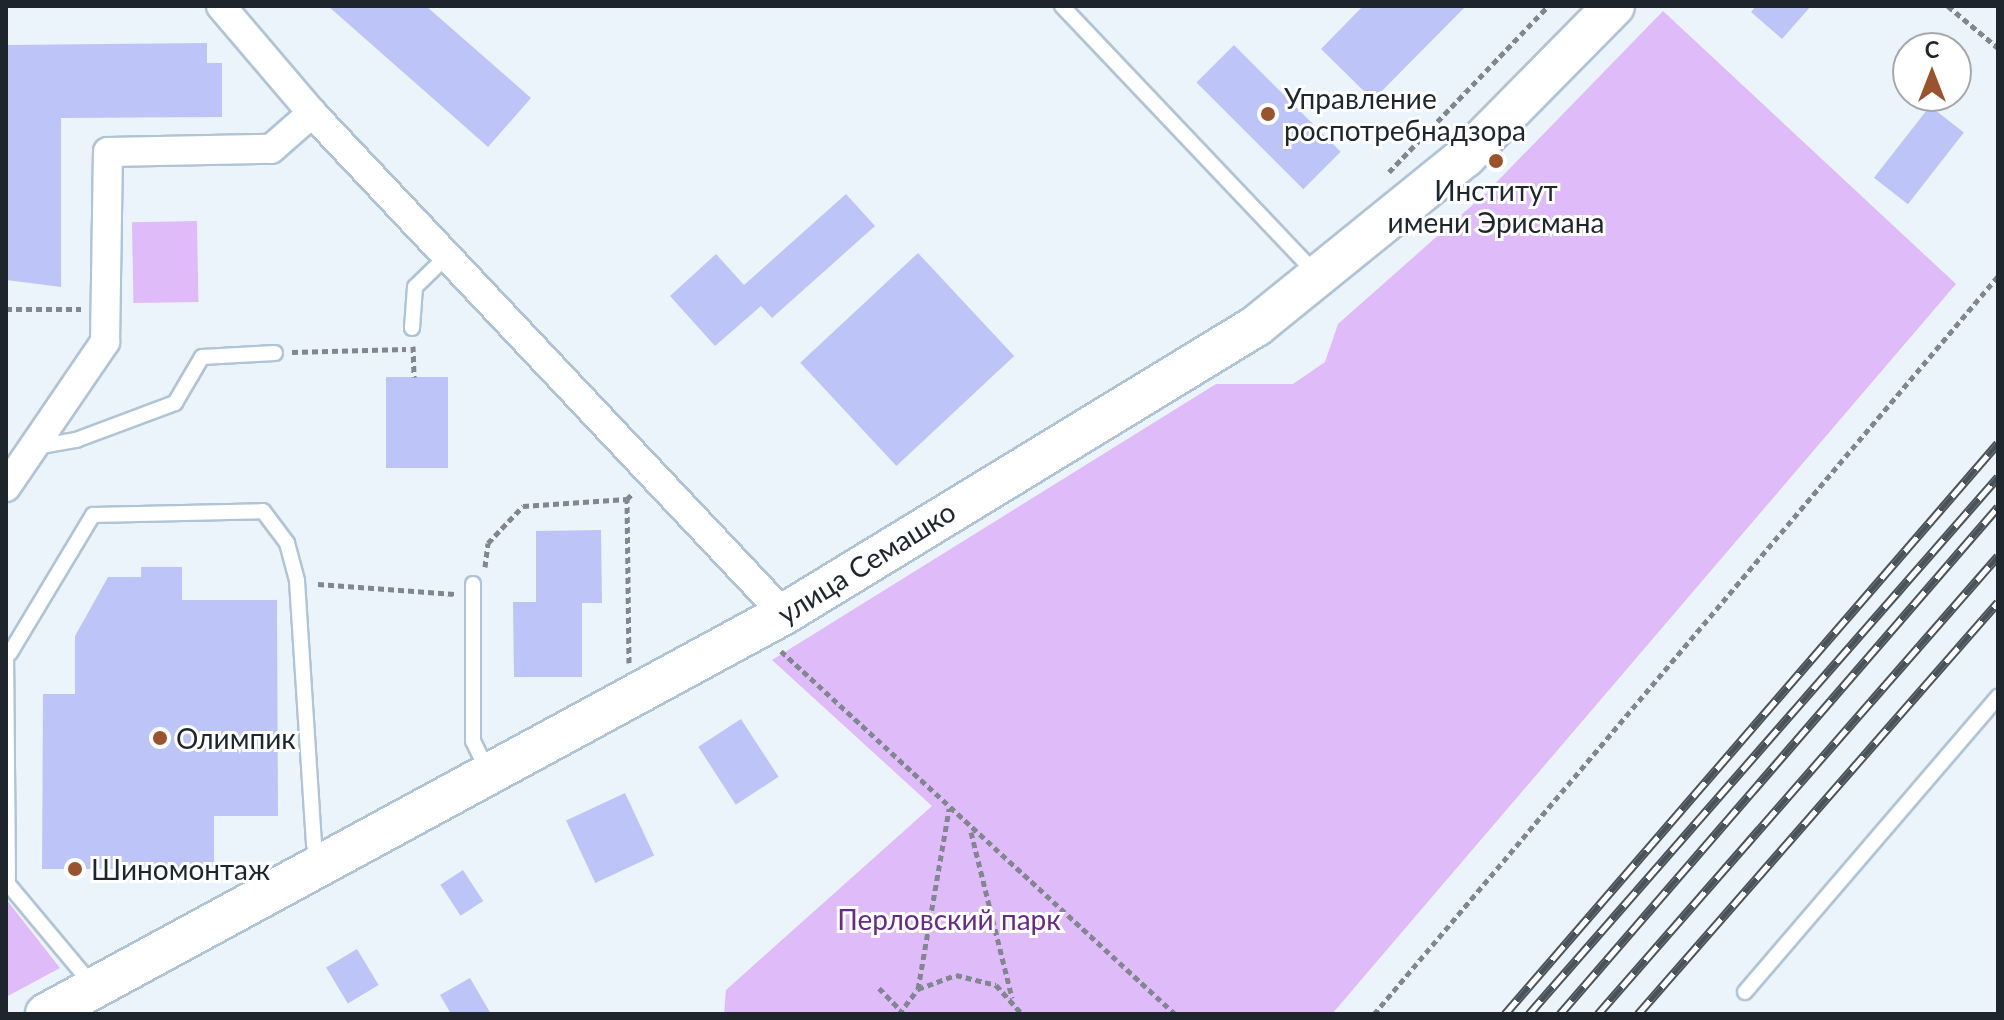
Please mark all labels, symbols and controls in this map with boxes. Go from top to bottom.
north arrow [1892,32,1972,112]
text: С [1925,36,1939,63]
place label: Управление роспотребнадзора [1284,81,1526,147]
marker: Управление роспотребнадзора [1259,105,1277,123]
marker: Институт имени Эрисмана [1487,152,1505,170]
place label: Институт имени Эрисмана [1388,173,1604,239]
street label: улица Семашко [771,494,961,630]
place label: Олимпик [176,721,296,755]
marker: Олимпик [151,729,169,747]
place label: Шиномонтаж [91,852,270,886]
marker: Шиномонтаж [66,860,84,878]
park label: Перловский парк [837,902,1061,936]

